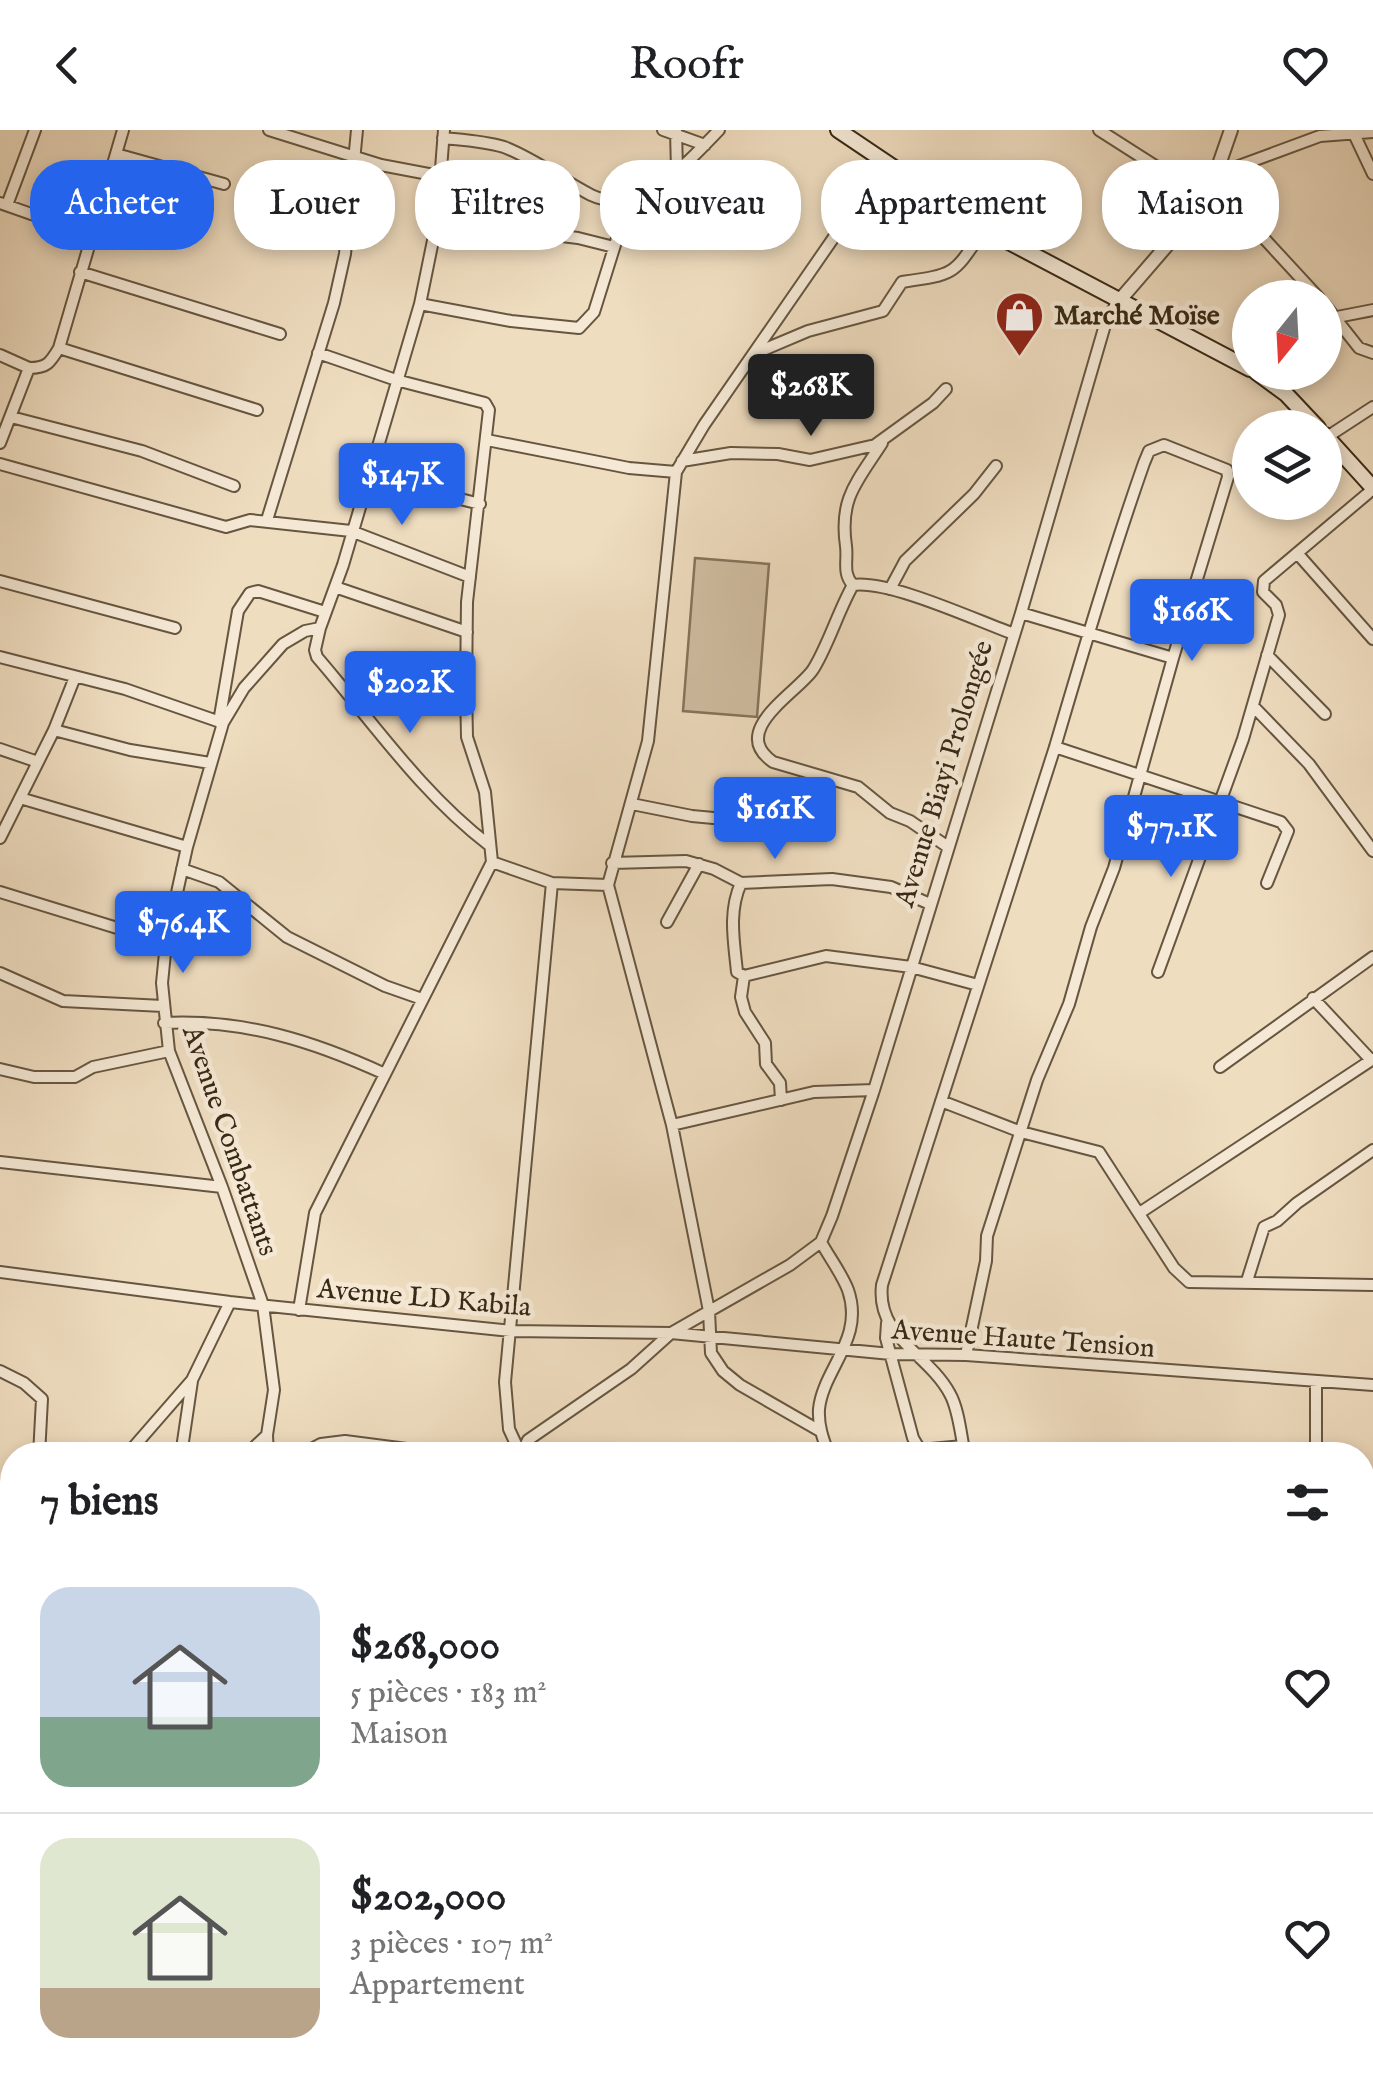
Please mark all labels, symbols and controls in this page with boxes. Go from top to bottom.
text: Roofr [629,37,744,94]
icon: back [40,38,95,93]
icon: heart [1278,38,1333,93]
chip: Acheter [30,160,214,250]
chip: Louer [234,160,395,250]
chip: Filtres [415,160,580,250]
chip: Nouveau [600,160,801,250]
chip: Appartement [821,160,1082,250]
chip: Maison [1102,160,1279,250]
north arrow [1232,280,1342,390]
map controls [1232,280,1342,520]
shop icon: Marché Moïse [993,290,1045,358]
place label: Marché Moïse [1054,299,1220,334]
pin: $268K [741,354,881,439]
text: $268K [770,366,852,407]
button: layers [1232,410,1342,520]
pin: $147K [332,443,472,528]
text: $147K [361,455,443,496]
pin: $166K [1122,579,1262,664]
text: $166K [1152,591,1232,632]
street label: Avenue Biayi Prolongée [888,636,1002,912]
pin: $202K [340,651,480,736]
text: $202K [367,663,453,704]
pin: $161K [705,777,845,862]
text: $161K [736,789,814,830]
pin: $77.1K [1090,795,1252,880]
text: $77.1K [1126,807,1216,848]
pin: $76.4K [102,891,264,976]
text: $76.4K [137,903,229,944]
street label: Avenue Combattants [173,1020,285,1261]
street label: Avenue LD Kabila [315,1272,533,1326]
street label: Avenue Haute Tension [889,1313,1156,1367]
icon: filters [1280,1475,1335,1530]
text: 7 biens [40,1476,159,1529]
text: $268,000 [350,1620,500,1673]
icon: home [120,1627,240,1747]
icon: heart [1280,1660,1335,1715]
text: 5 pièces · 183 m² [350,1673,547,1714]
text: Maison [350,1714,448,1755]
text: $202,000 [350,1871,506,1924]
icon: home [120,1878,240,1998]
icon: heart [1280,1911,1335,1966]
text: 3 pièces · 107 m² [350,1924,553,1965]
text: Appartement [350,1965,525,2006]

